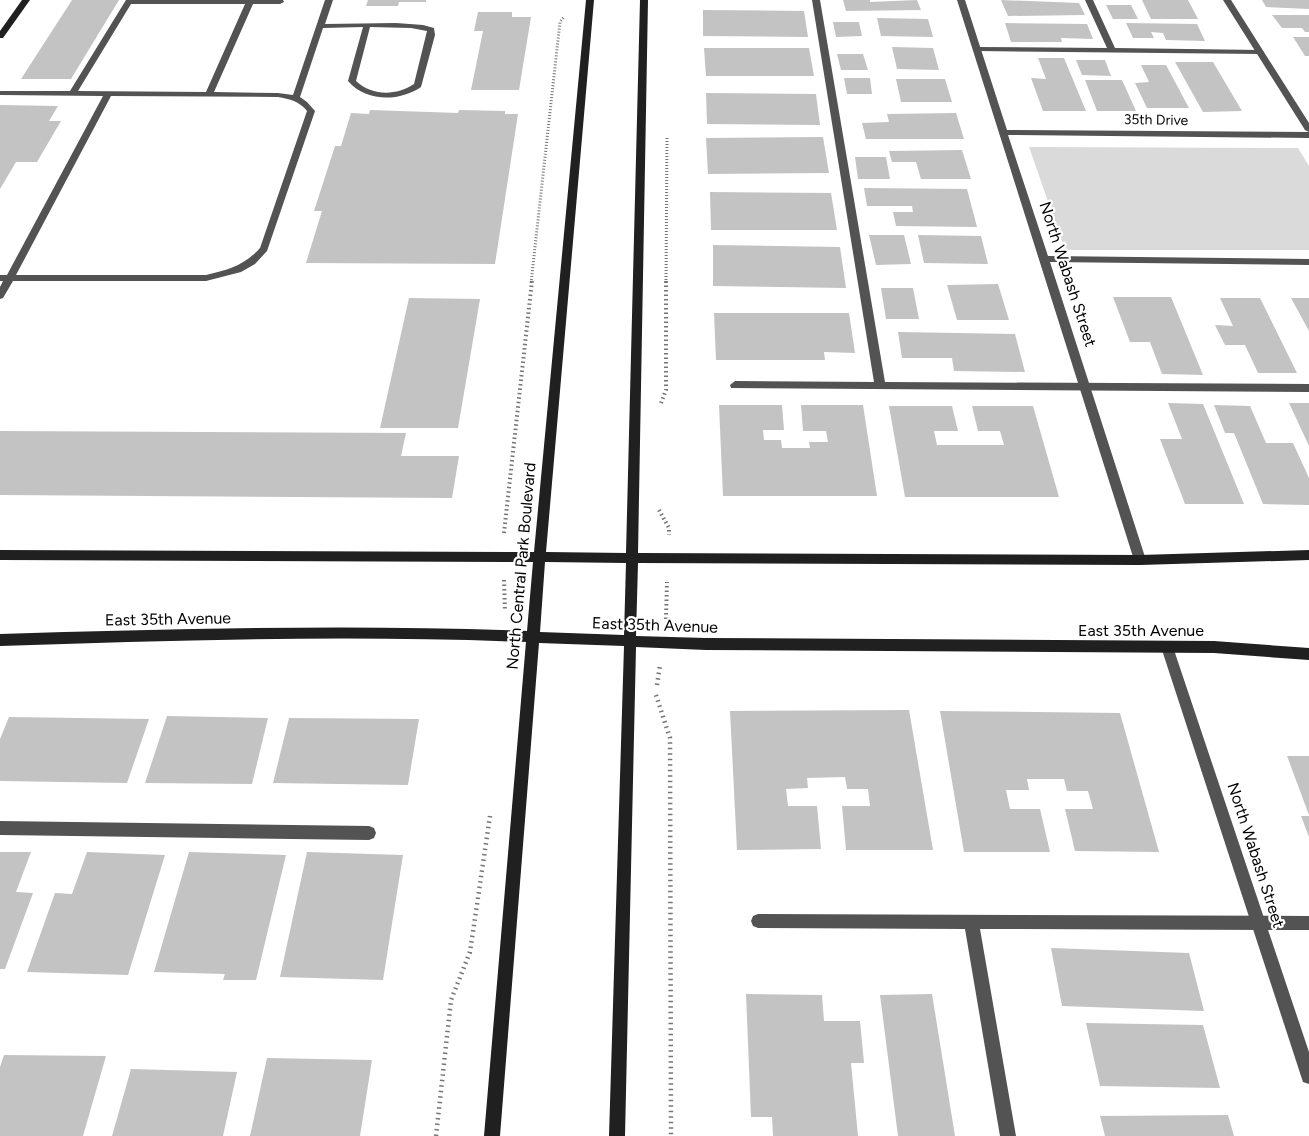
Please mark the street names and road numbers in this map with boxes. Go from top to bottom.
street label: 35th Drive [1124,111,1189,129]
street label: North Wabash Street [1036,199,1100,349]
street label: North Central Park Boulevard [502,462,540,670]
street label: East 35th Avenue [105,608,231,630]
street label: East 35th Avenue [592,613,719,637]
street label: East 35th Avenue [1078,621,1204,640]
street label: North Wabash Street [1224,780,1288,930]

